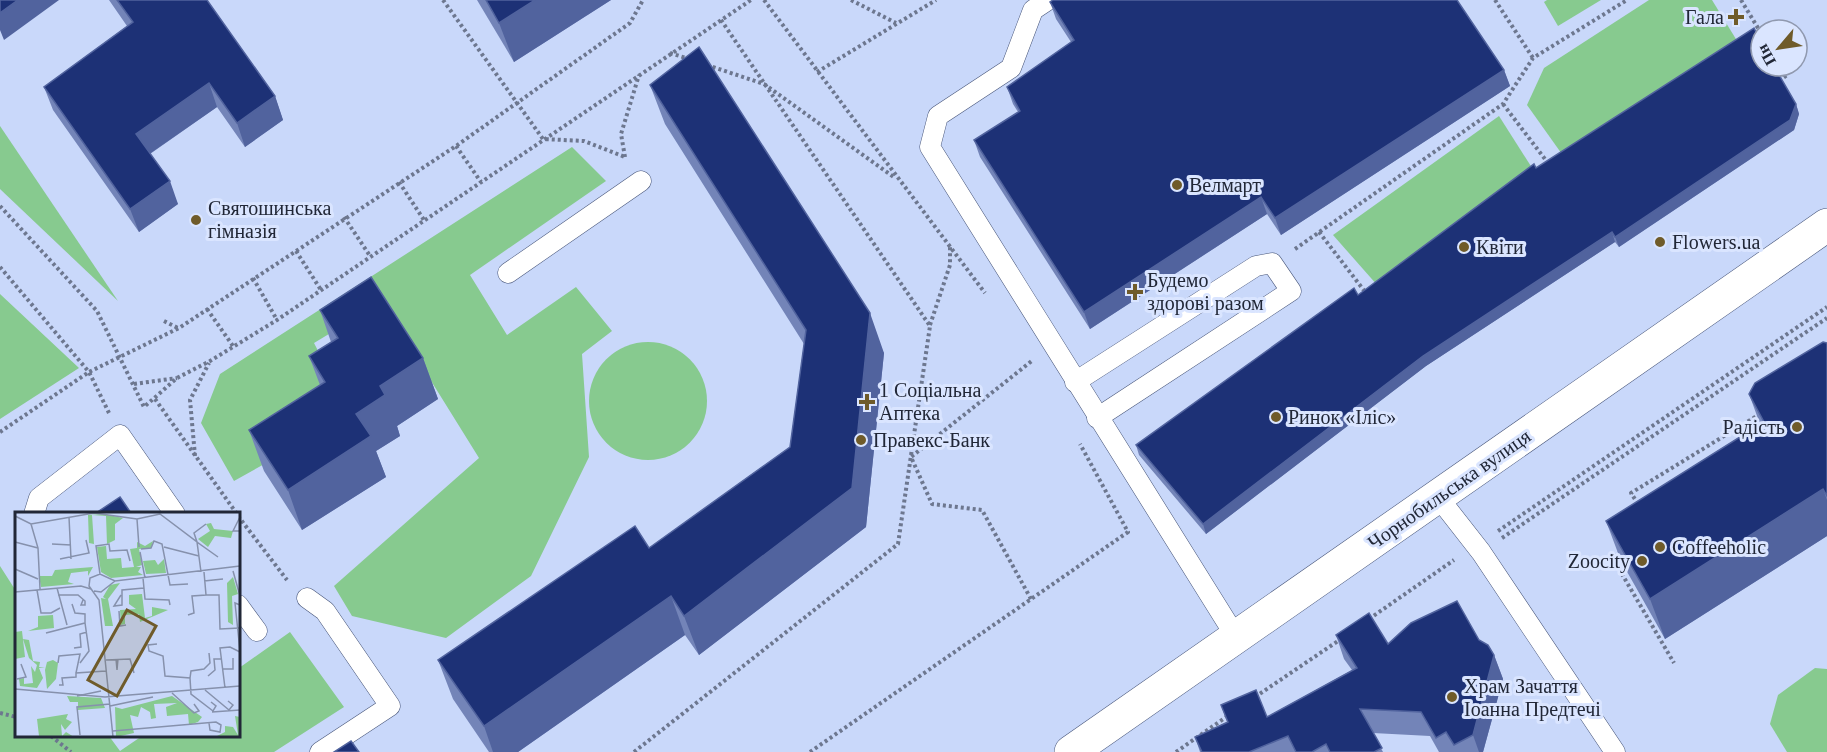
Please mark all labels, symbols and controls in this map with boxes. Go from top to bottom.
place label: Гала [1685,6,1724,28]
marker: Гала [1729,10,1743,24]
north arrow [1749,18,1809,78]
text: Пн [1754,41,1779,69]
place label: Велмарт [1189,174,1261,197]
marker: Велмарт [1170,178,1184,192]
place label: Святошинська гімназія [208,197,331,242]
marker: Святошинська гімназія [189,213,203,227]
place label: Flowers.ua [1672,231,1760,253]
marker: Flowers.ua [1653,235,1667,249]
place label: Квіти [1476,236,1524,258]
marker: Квіти [1457,240,1471,254]
place label: Будемо здорові разом [1147,269,1264,315]
marker: Будемо здорові разом [1128,285,1142,299]
place label: 1 Соціальна Аптека [879,379,981,424]
marker: 1 Соціальна Аптека [860,395,874,409]
place label: Ринок «Іліс» [1288,406,1396,428]
marker: Ринок «Іліс» [1269,410,1283,424]
place label: Радість [1723,416,1785,439]
marker: Радість [1790,420,1804,434]
street label: Чорнобильська вулиця [1363,425,1535,554]
place label: Правекс-Банк [873,429,990,452]
marker: Правекс-Банк [854,433,868,447]
inset map [15,512,240,737]
place label: Coffeeholic [1672,536,1766,558]
marker: Coffeeholic [1653,540,1667,554]
place label: Zoocity [1568,550,1630,573]
marker: Zoocity [1635,554,1649,568]
place label: Храм Зачаття Іоанна Предтечі [1464,675,1601,721]
marker: Храм Зачаття Іоанна Предтечі [1445,690,1459,704]

